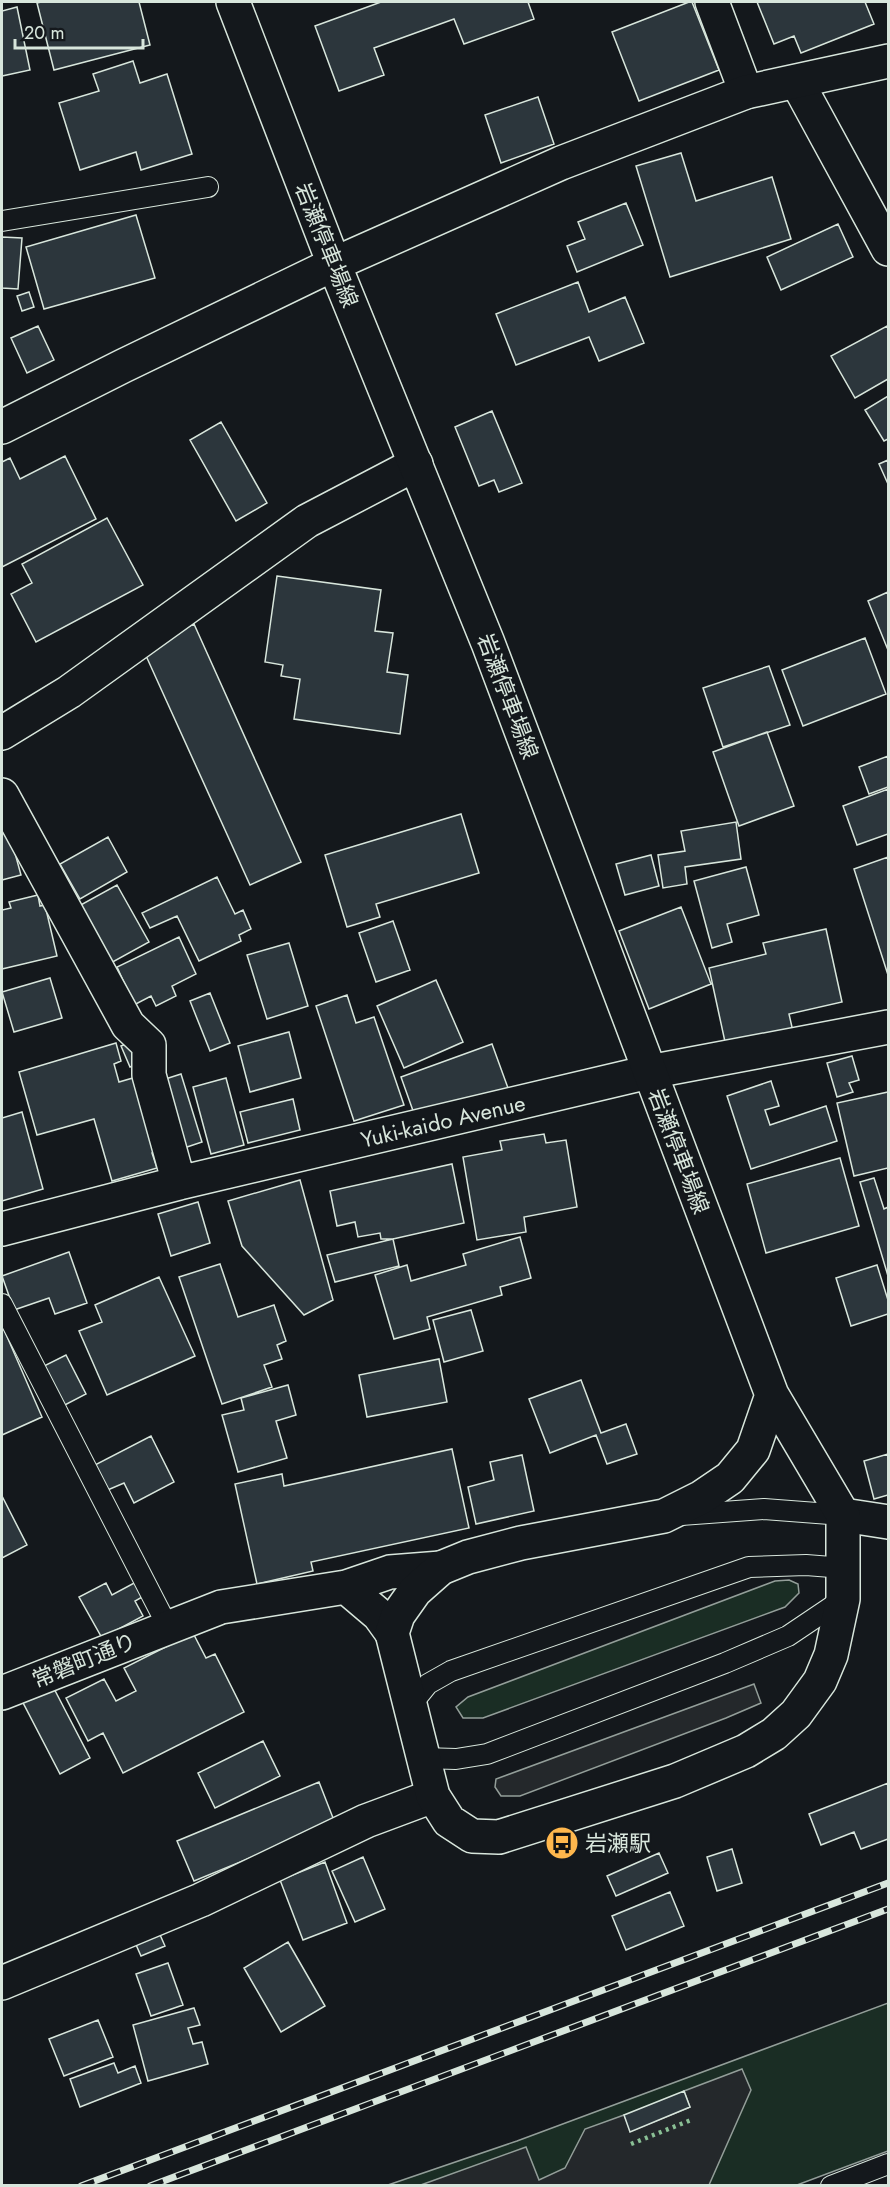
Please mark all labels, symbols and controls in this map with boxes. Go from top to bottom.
scale bar [15,12,142,50]
text: 20 m [24,20,64,46]
street label: 岩瀬停車場線 [287,178,367,312]
street label: 岩瀬停車場線 [469,629,547,763]
street label: 岩瀬停車場線 [640,1084,718,1218]
street label: Yuki-kaido Avenue [358,1087,528,1155]
street label: 常磐町通り [27,1625,141,1695]
bus stop icon: 岩瀬駅 [544,1825,580,1861]
place label: 岩瀬駅 [585,1827,651,1859]

